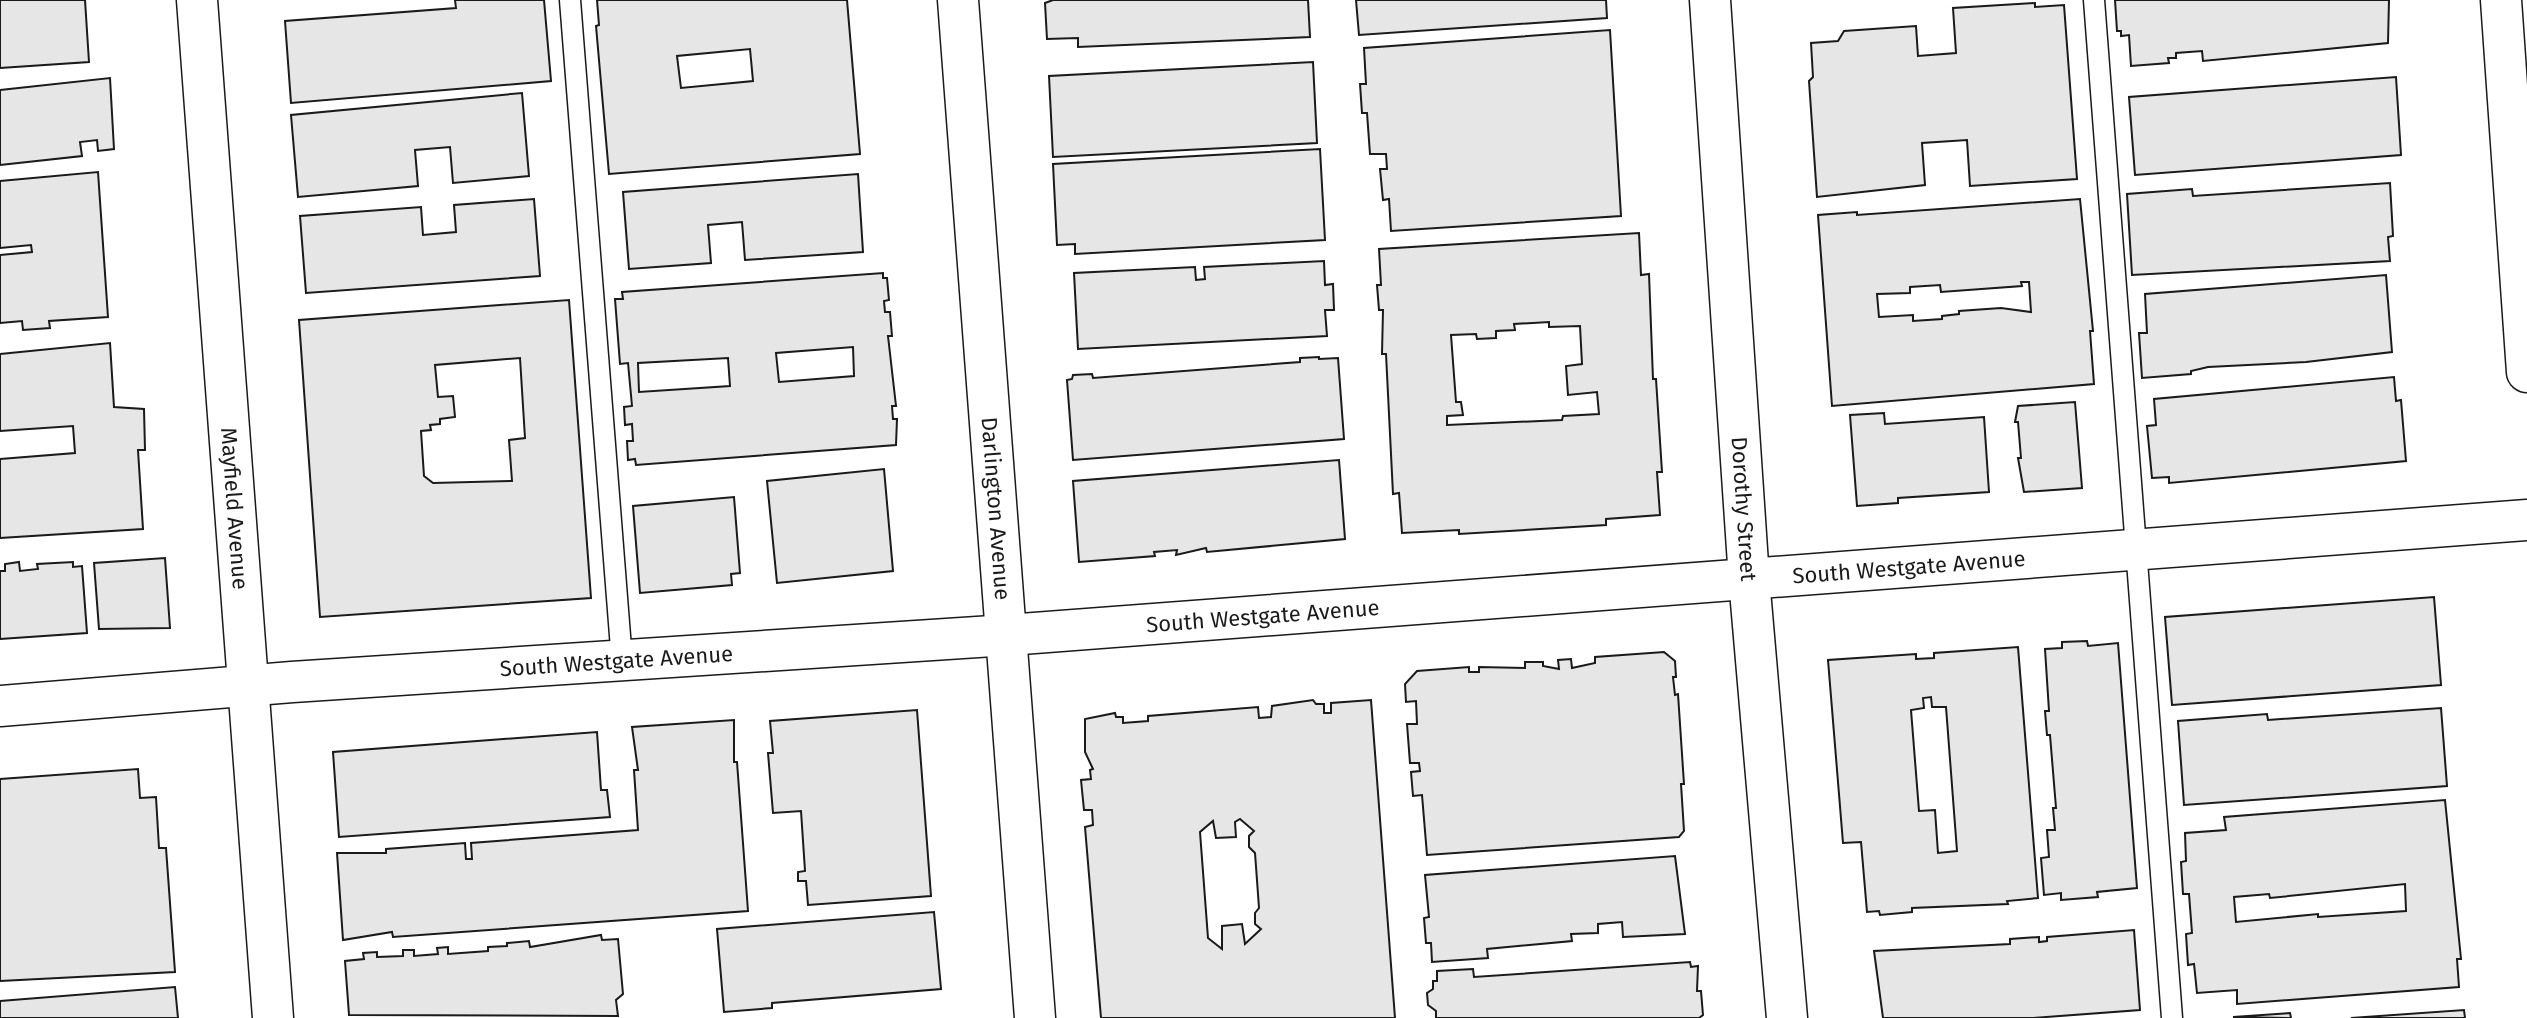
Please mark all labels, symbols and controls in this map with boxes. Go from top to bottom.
street label: Darlington Avenue [976,416,1017,601]
street label: Mayfield Avenue [215,426,254,591]
street label: Dorothy Street [1726,436,1763,582]
street label: South Westgate Avenue [1791,545,2026,589]
street label: South Westgate Avenue [1145,593,1380,638]
street label: South Westgate Avenue [499,640,734,682]

